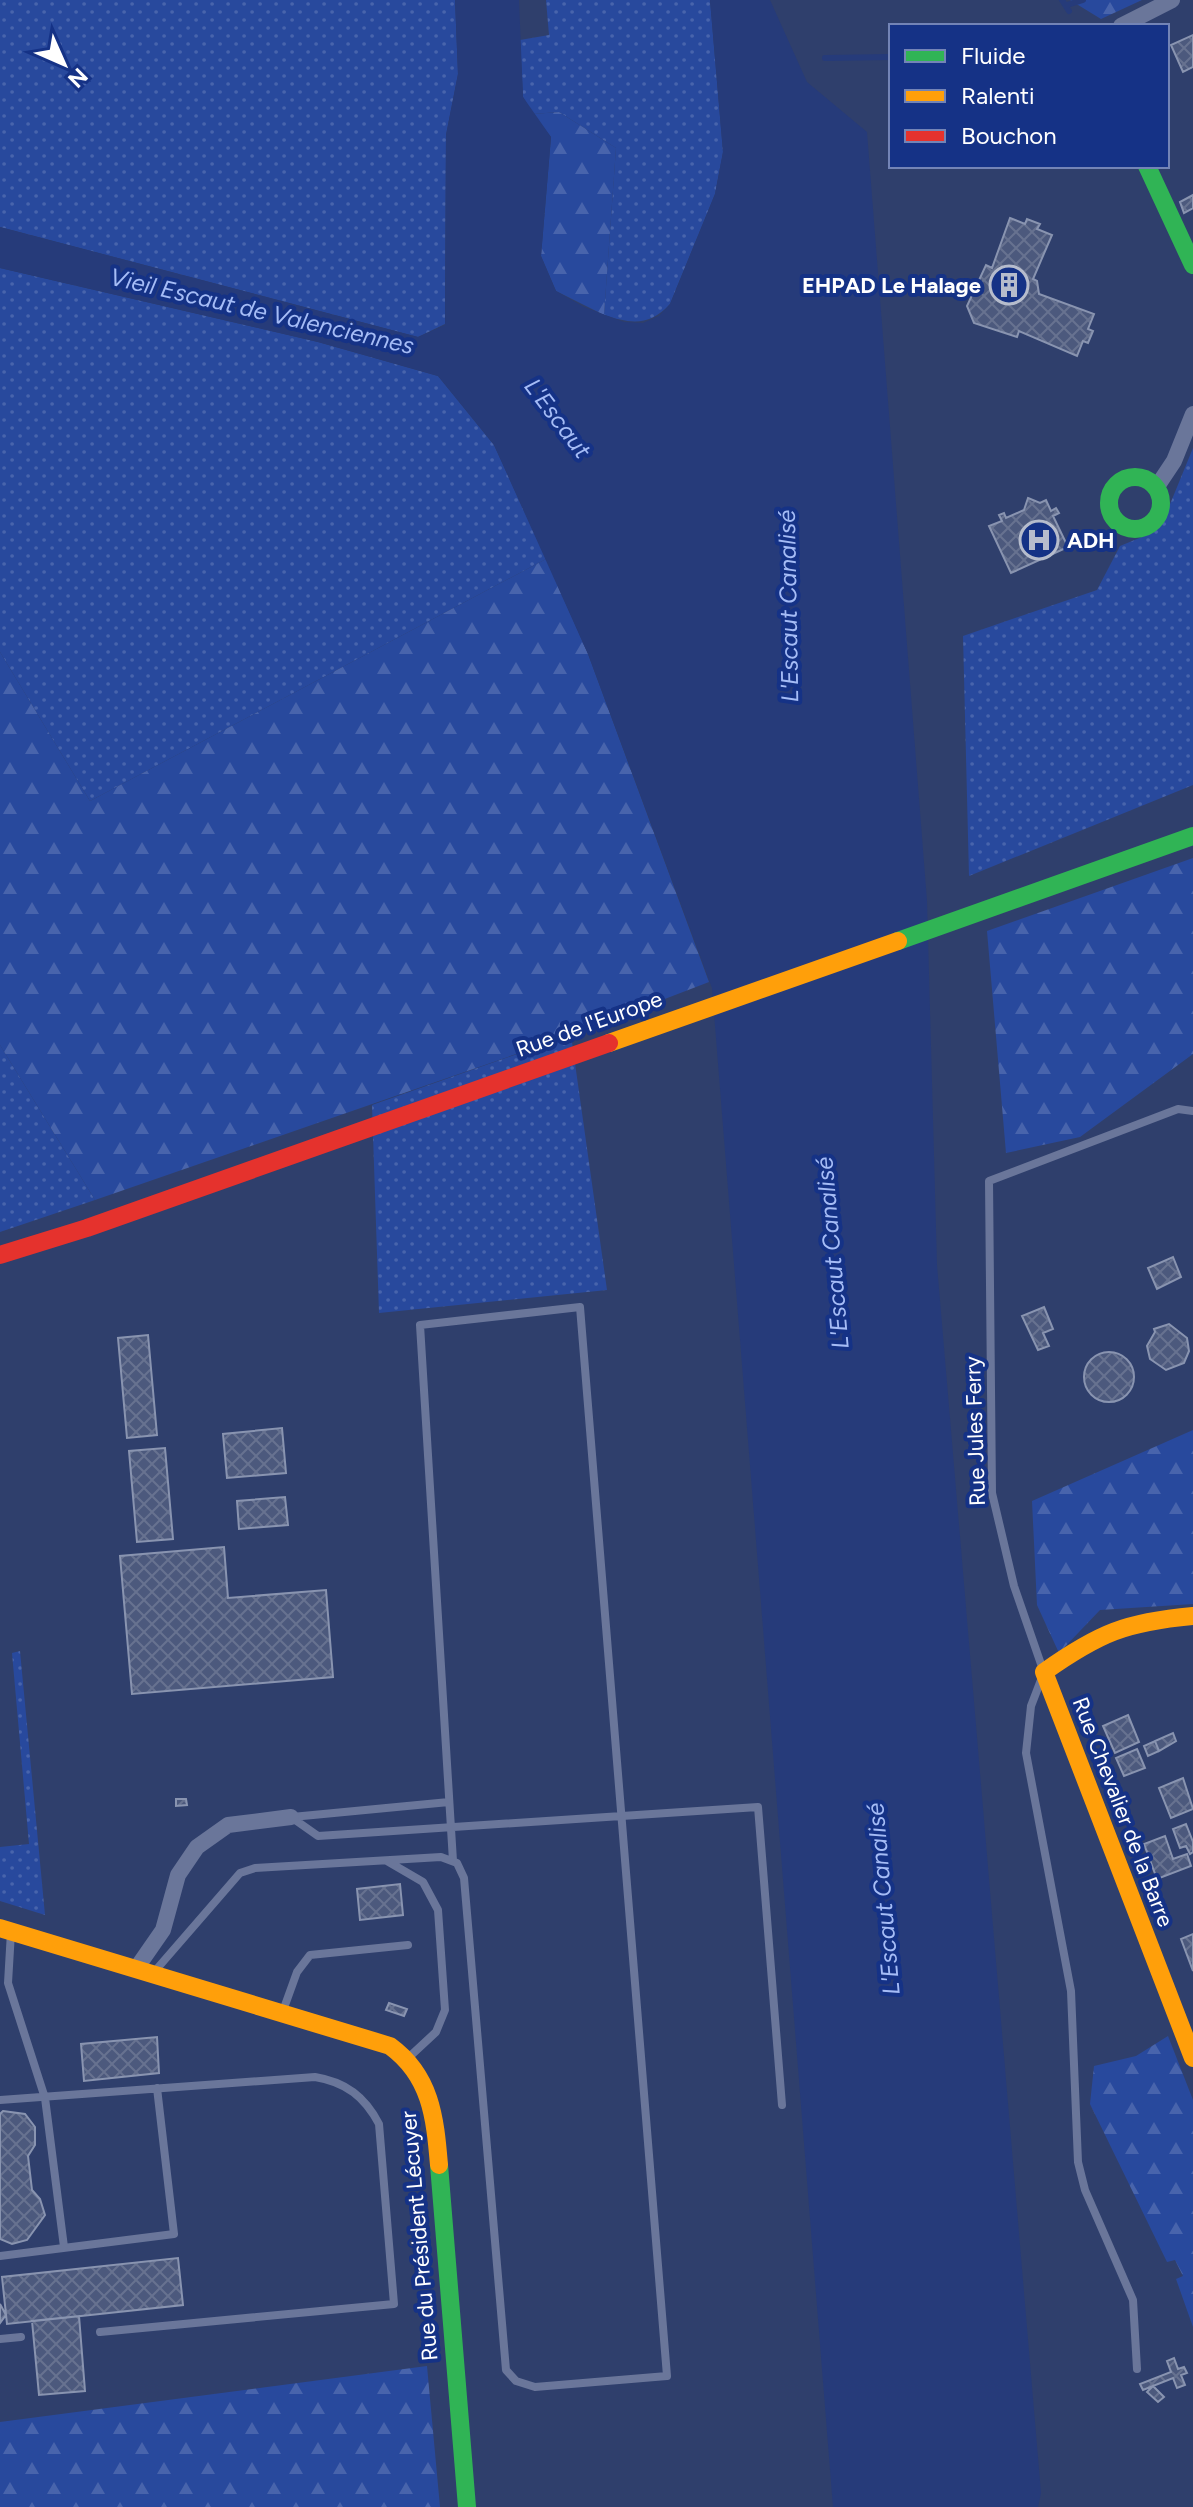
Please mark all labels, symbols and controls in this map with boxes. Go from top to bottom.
north arrow [24,24,104,104]
legend [889,24,1169,168]
text: Fluide [961,41,1025,70]
text: N [62,62,93,93]
text: Ralenti [961,81,1035,110]
text: Bouchon [961,121,1057,150]
water label: Vieil Escaut de Valenciennes [107,262,417,360]
building icon: EHPAD Le Halage [988,264,1030,306]
place label: EHPAD Le Halage [802,272,981,299]
water label: L'Escaut [519,372,598,464]
water label: L'Escaut Canalisé [772,509,804,703]
hospital icon: ADH [1018,519,1060,561]
place label: ADH [1067,527,1115,554]
street label: Rue de l'Europe [512,985,666,1063]
water label: L'Escaut Canalisé [809,1156,855,1350]
street label: Rue Jules Ferry [959,1355,991,1506]
street label: Rue Chevalier de la Barre [1067,1693,1179,1931]
water label: L'Escaut Canalisé [860,1802,906,1996]
street label: Rue du Président Lécuyer [395,2109,443,2362]

